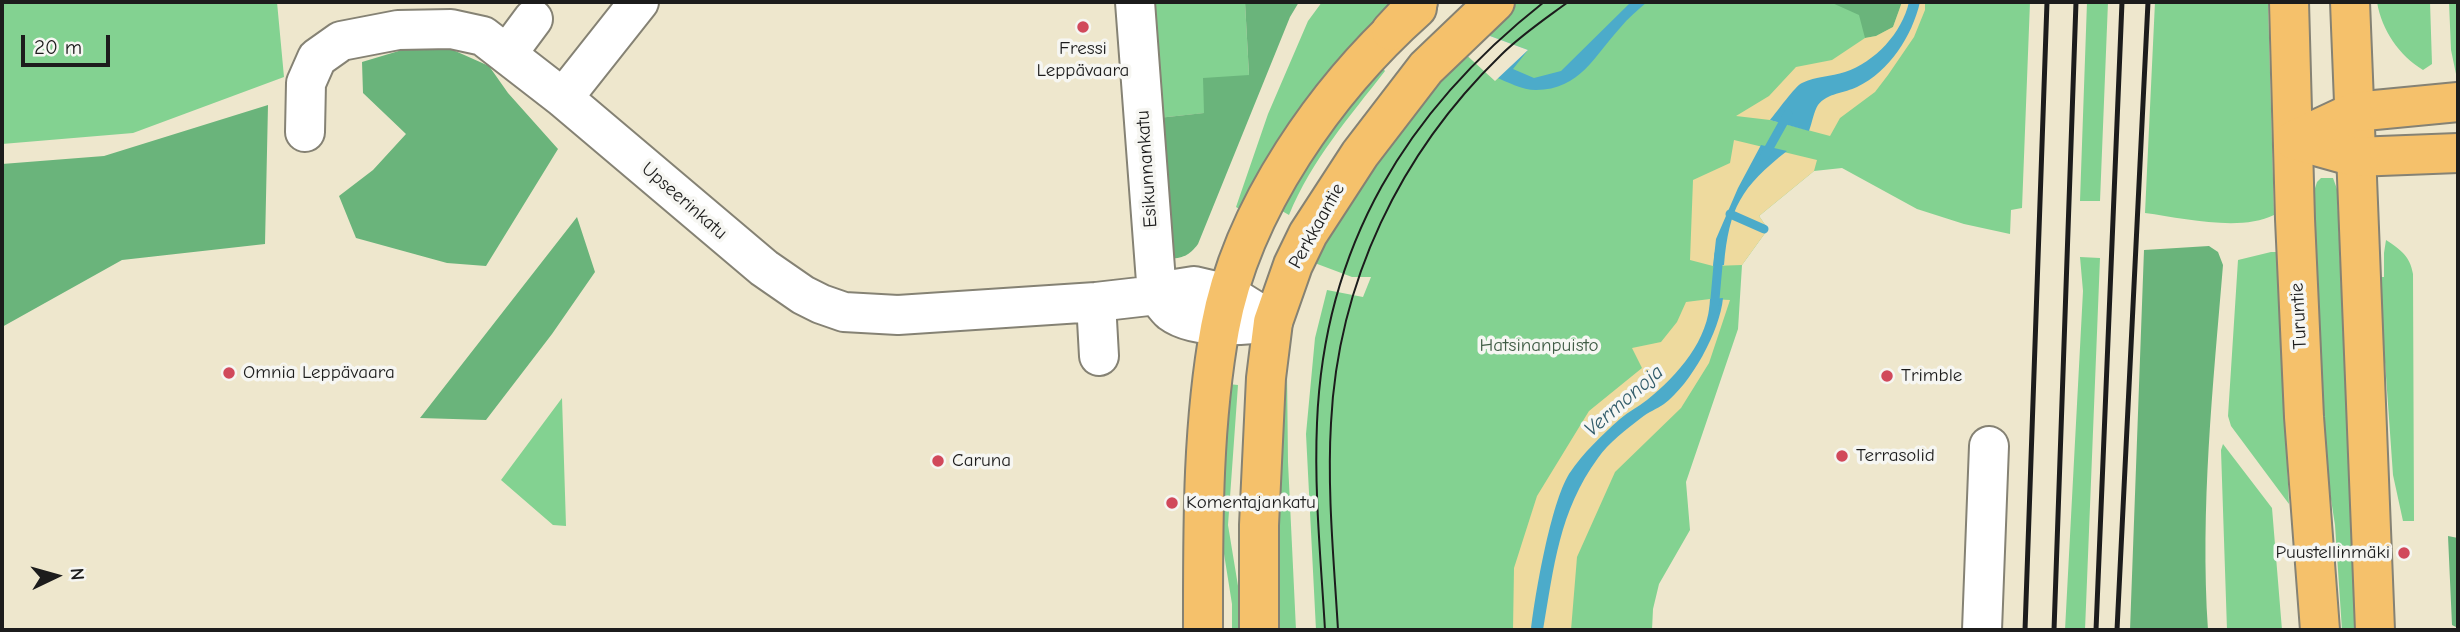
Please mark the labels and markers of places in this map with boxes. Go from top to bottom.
marker: Fressi Leppävaara [1075,19,1091,35]
place label: Fressi Leppävaara [1037,38,1129,82]
place label: Omnia Leppävaara [243,362,395,384]
marker: Omnia Leppävaara [221,365,237,381]
place label: Trimble [1901,365,1962,387]
marker: Trimble [1879,368,1895,384]
place label: Terrasolid [1856,445,1935,467]
marker: Terrasolid [1834,448,1850,464]
place label: Caruna [952,450,1011,472]
marker: Caruna [930,453,946,469]
place label: Komentajankatu [1186,492,1316,514]
marker: Komentajankatu [1164,495,1180,511]
place label: Puustellinmäki [2275,542,2390,564]
marker: Puustellinmäki [2396,545,2412,561]

